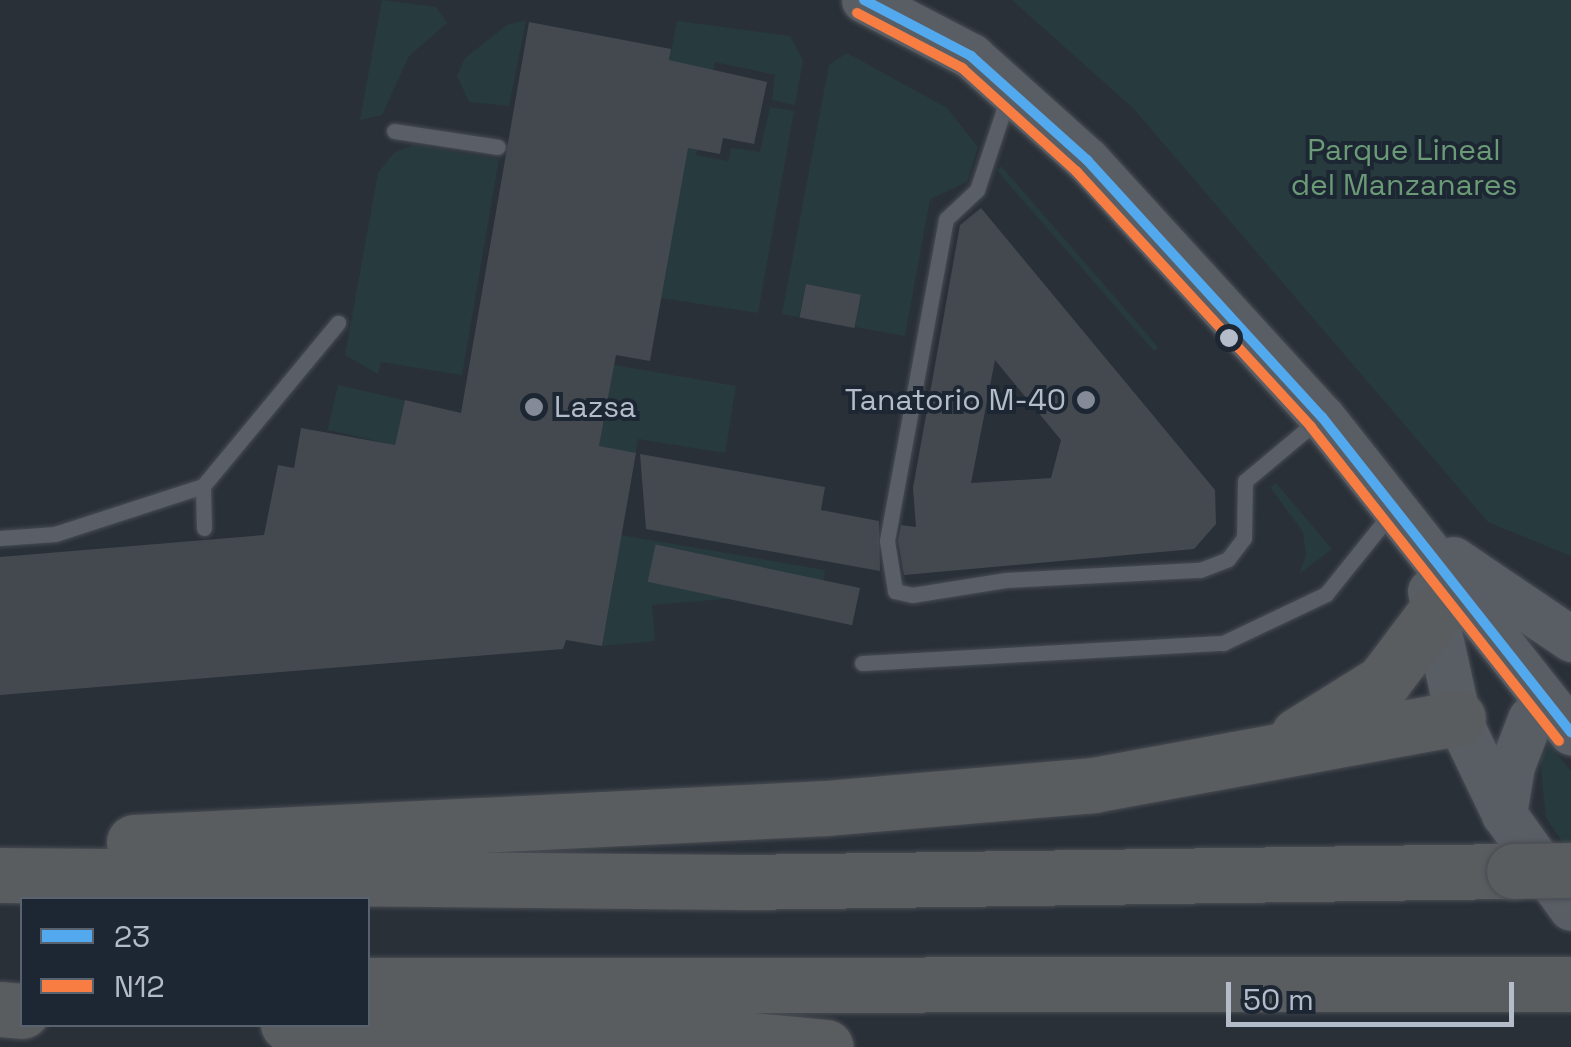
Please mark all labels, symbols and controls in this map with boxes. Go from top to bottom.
park label: Parque Lineal del Manzanares [1291,132,1517,202]
unlabelled marker [1219,328,1239,348]
place label: Tanatorio M-40 [845,382,1066,418]
place label: Lazsa [554,389,636,425]
marker: Tanatorio M-40 [1075,389,1097,411]
marker: Lazsa [523,396,545,418]
legend [20,897,370,1027]
text: 23 [114,917,150,956]
scale bar [1231,962,1518,1024]
text: N12 [114,967,165,1006]
text: 50 m [1243,980,1314,1019]

